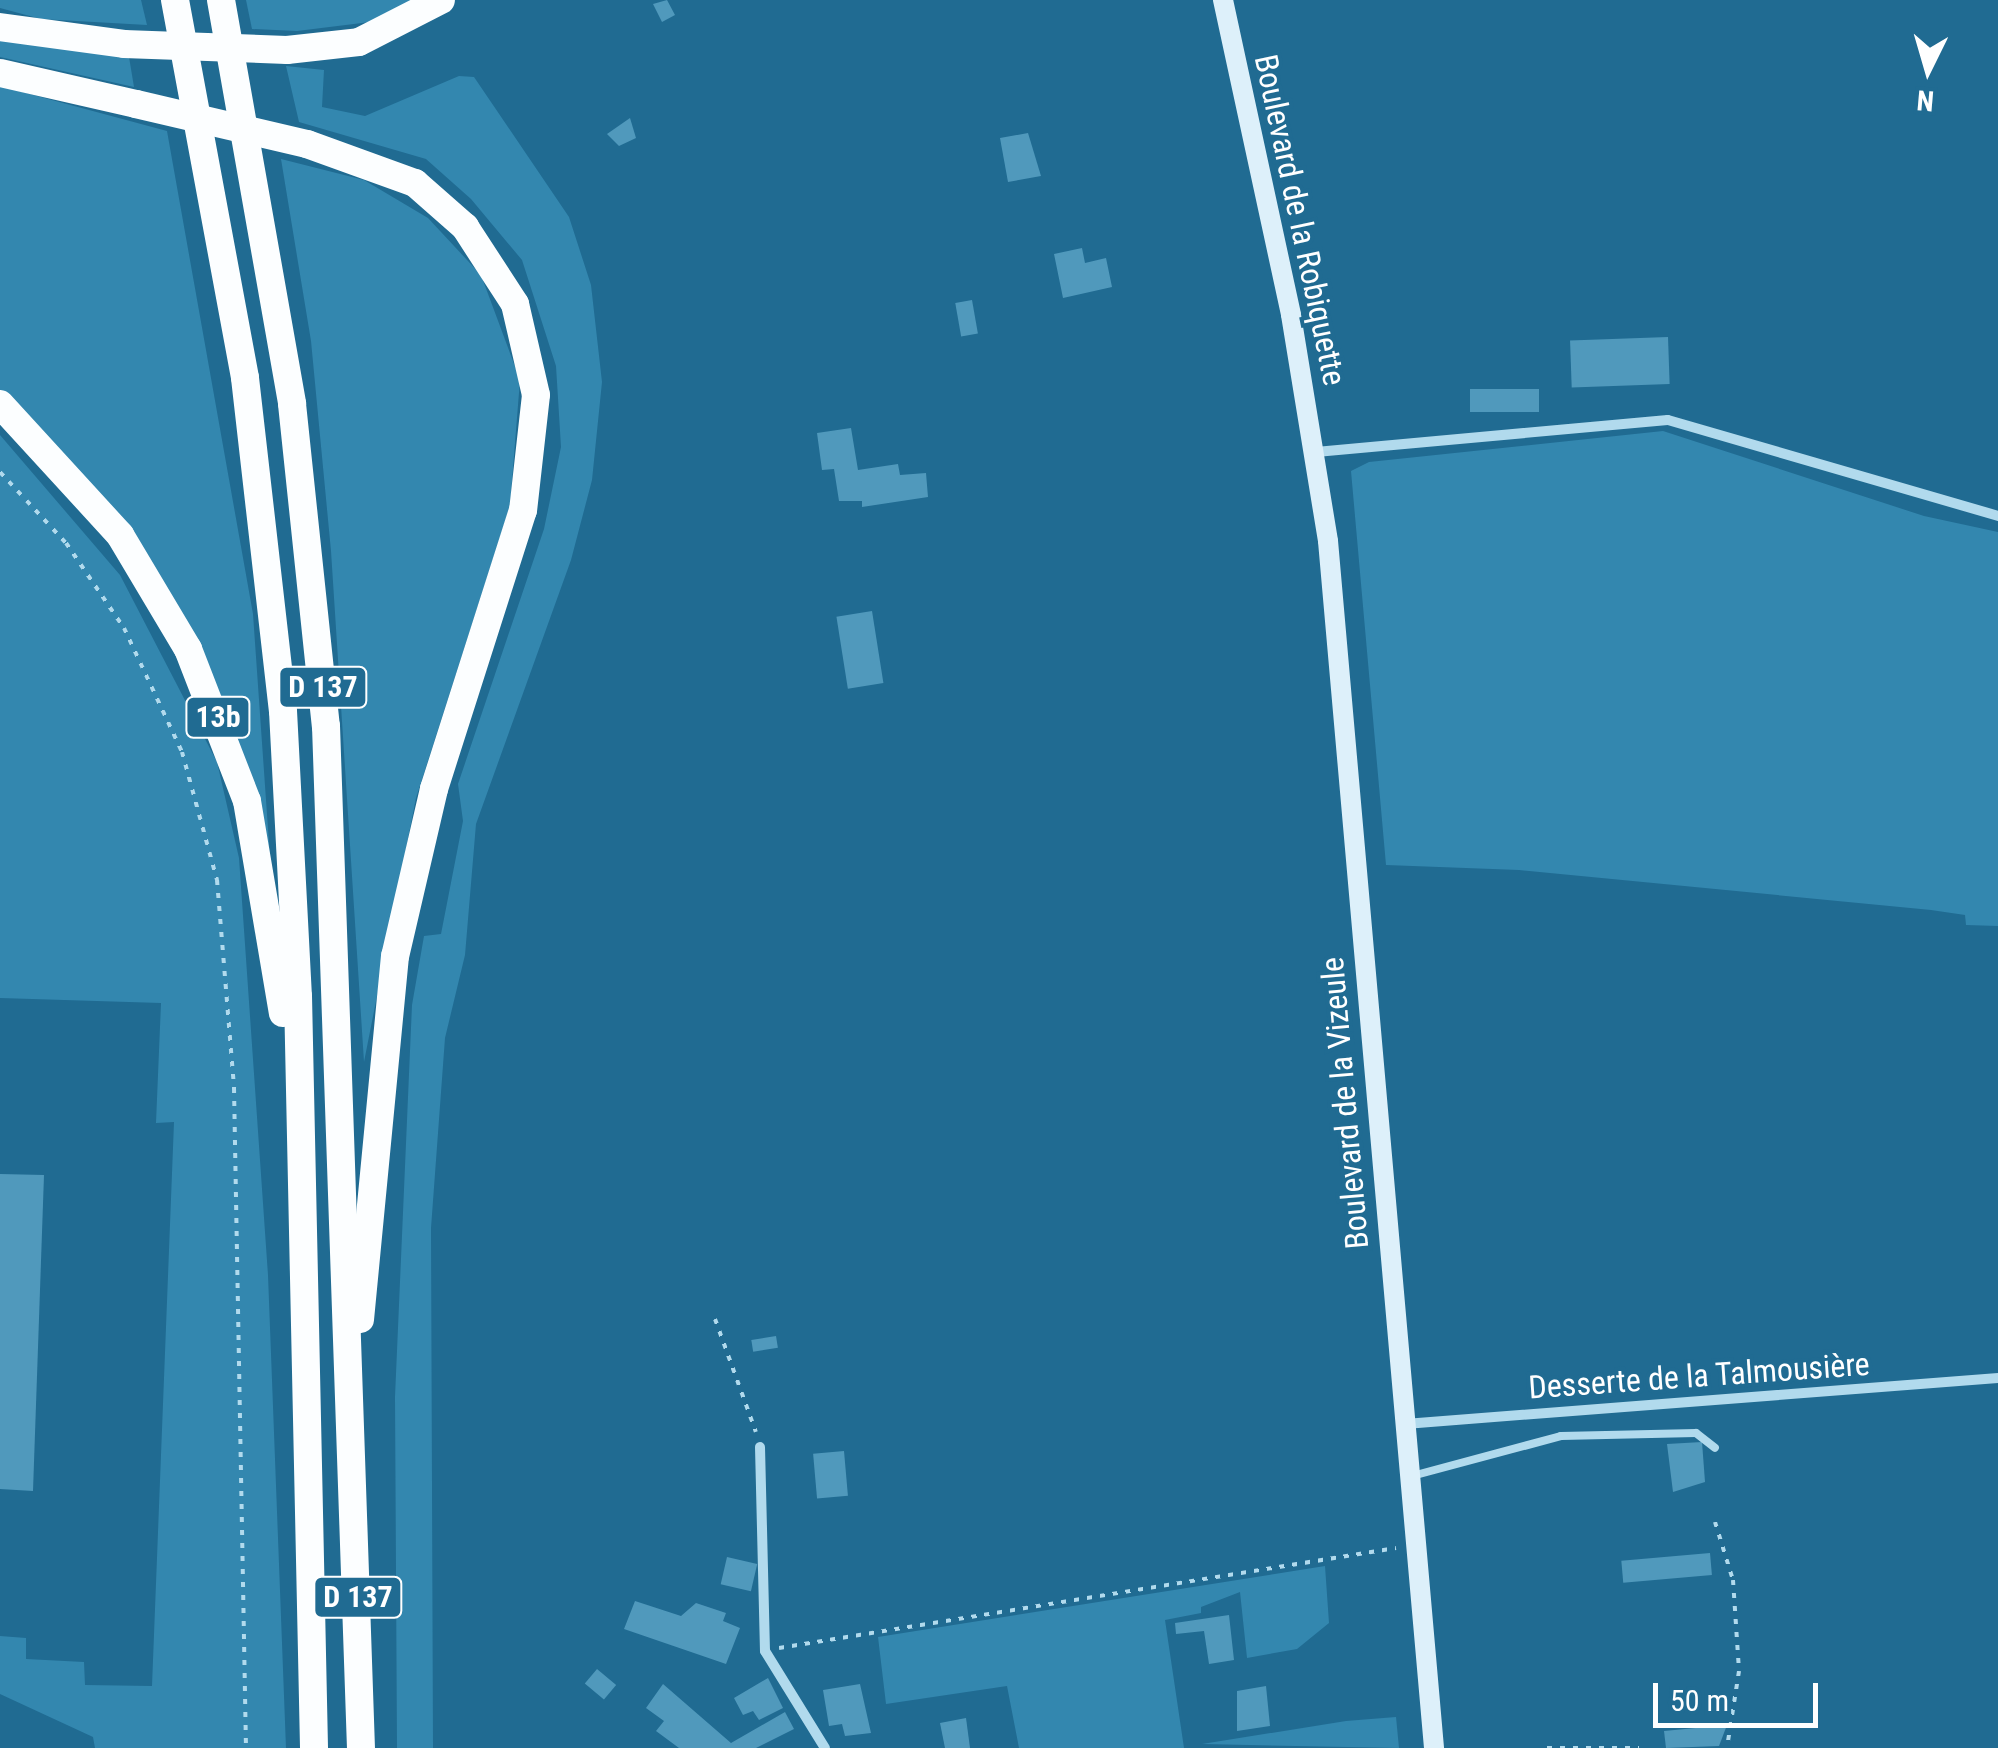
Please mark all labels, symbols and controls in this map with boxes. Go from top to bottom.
north arrow [1878,20,1978,120]
street label: Boulevard de la Robiquette [1246,51,1354,389]
text: N [1915,83,1935,118]
road number: D 137 [278,662,368,712]
road number: 13b [183,692,253,742]
street label: Boulevard de la Vizeule [1313,956,1377,1250]
street label: Desserte de la Talmousière [1527,1345,1871,1407]
road number: D 137 [313,1572,403,1622]
scale bar [1658,1663,1823,1725]
text: 50 m [1670,1683,1729,1718]

